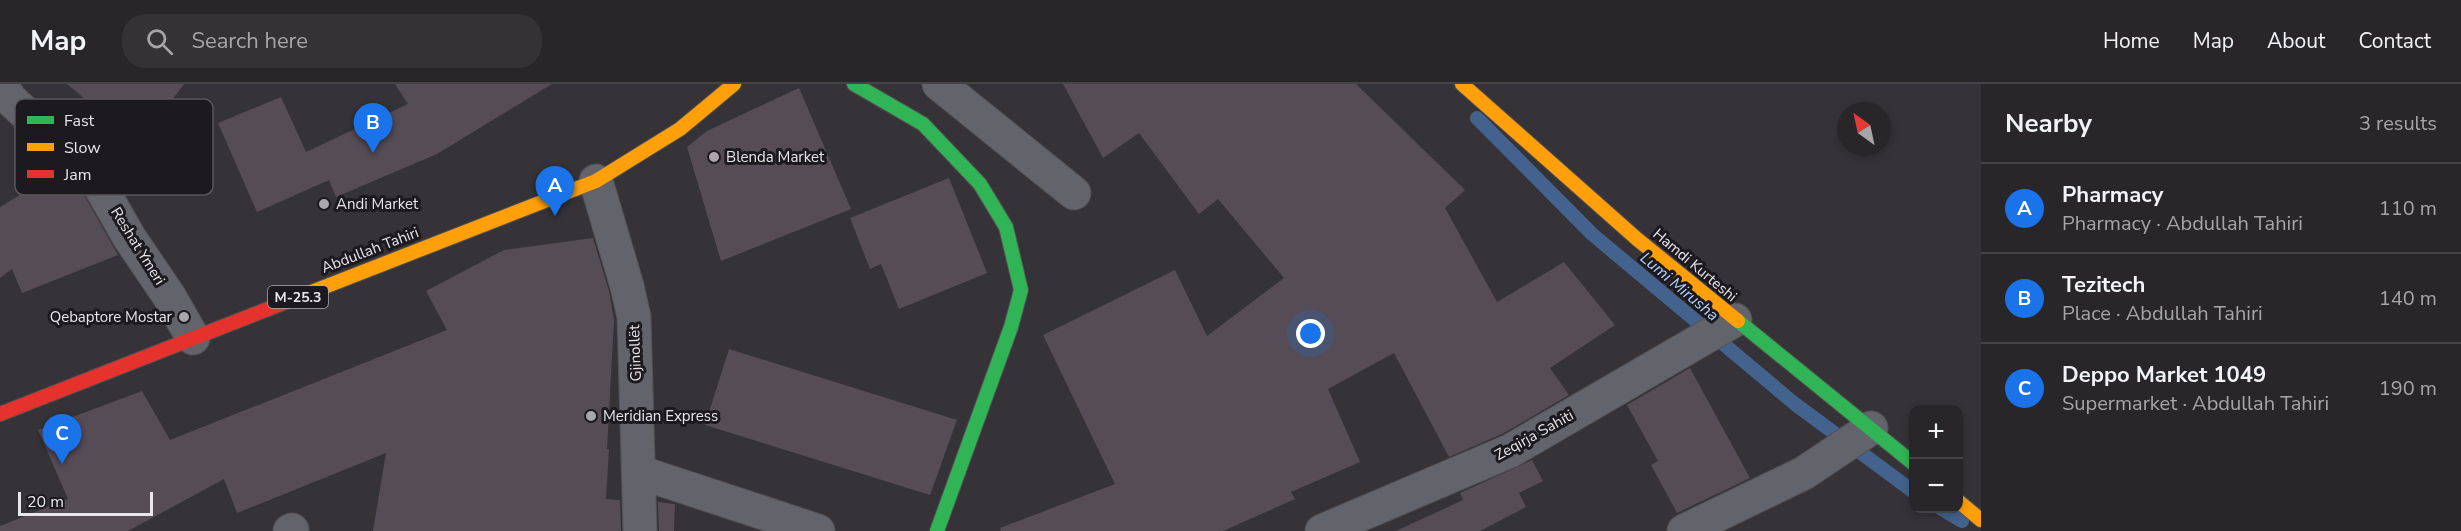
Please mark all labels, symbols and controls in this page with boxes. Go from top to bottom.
search box [122,14,542,68]
text: Map [30,22,86,60]
icon: search [143,25,176,58]
text: Search here [191,26,308,56]
text: Home [2103,27,2160,55]
text: Map [2193,27,2234,55]
text: About [2267,27,2325,55]
text: Contact [2358,27,2431,55]
legend [15,99,213,195]
north arrow [1837,102,1891,156]
pin: B [354,104,392,153]
text: Nearby [2005,106,2092,141]
text: Fast [64,110,95,132]
text: 3 results [2359,110,2437,137]
text: Slow [64,137,101,159]
place label: Blenda Market [726,147,825,167]
marker: Blenda Market [707,150,721,164]
text: Jam [63,164,91,186]
pin: A [536,166,574,216]
text: Pharmacy [2062,180,2163,210]
place label: Andi Market [336,194,419,214]
text: A [2017,195,2032,222]
text: 110 m [2379,195,2437,222]
marker: Andi Market [317,197,331,211]
street label: Reshat Ymeri [106,203,170,289]
text: Pharmacy · Abdullah Tahiri [2062,210,2303,237]
street label: Abdullah Tahiri [318,222,422,278]
street label: Hamdi Kurteshi [1649,224,1741,306]
water label: Lumi Mirusha [1635,247,1723,326]
text: Tezitech [2062,270,2145,300]
text: B [2018,285,2031,312]
text: 140 m [2379,285,2437,312]
road number: M-25.3 [268,286,328,308]
text: Place · Abdullah Tahiri [2062,300,2263,327]
place label: Qebaptore Mostar [50,307,173,327]
marker: Qebaptore Mostar [177,310,191,324]
your location [1296,319,1325,348]
street label: Gjinollët [624,324,646,382]
text: Deppo Market 1049 [2062,360,2266,390]
text: C [2018,375,2031,402]
text: 190 m [2379,375,2437,402]
text: Supermarket · Abdullah Tahiri [2062,390,2329,417]
street label: Zeqirja Sahiti [1491,405,1577,465]
map controls [1909,405,1963,513]
button: + [1909,405,1963,459]
place label: Meridian Express [603,406,718,426]
marker: Meridian Express [584,409,598,423]
pin: C [42,414,82,464]
button: − [1909,459,1963,513]
scale bar [18,489,153,516]
text: 20 m [27,491,64,513]

